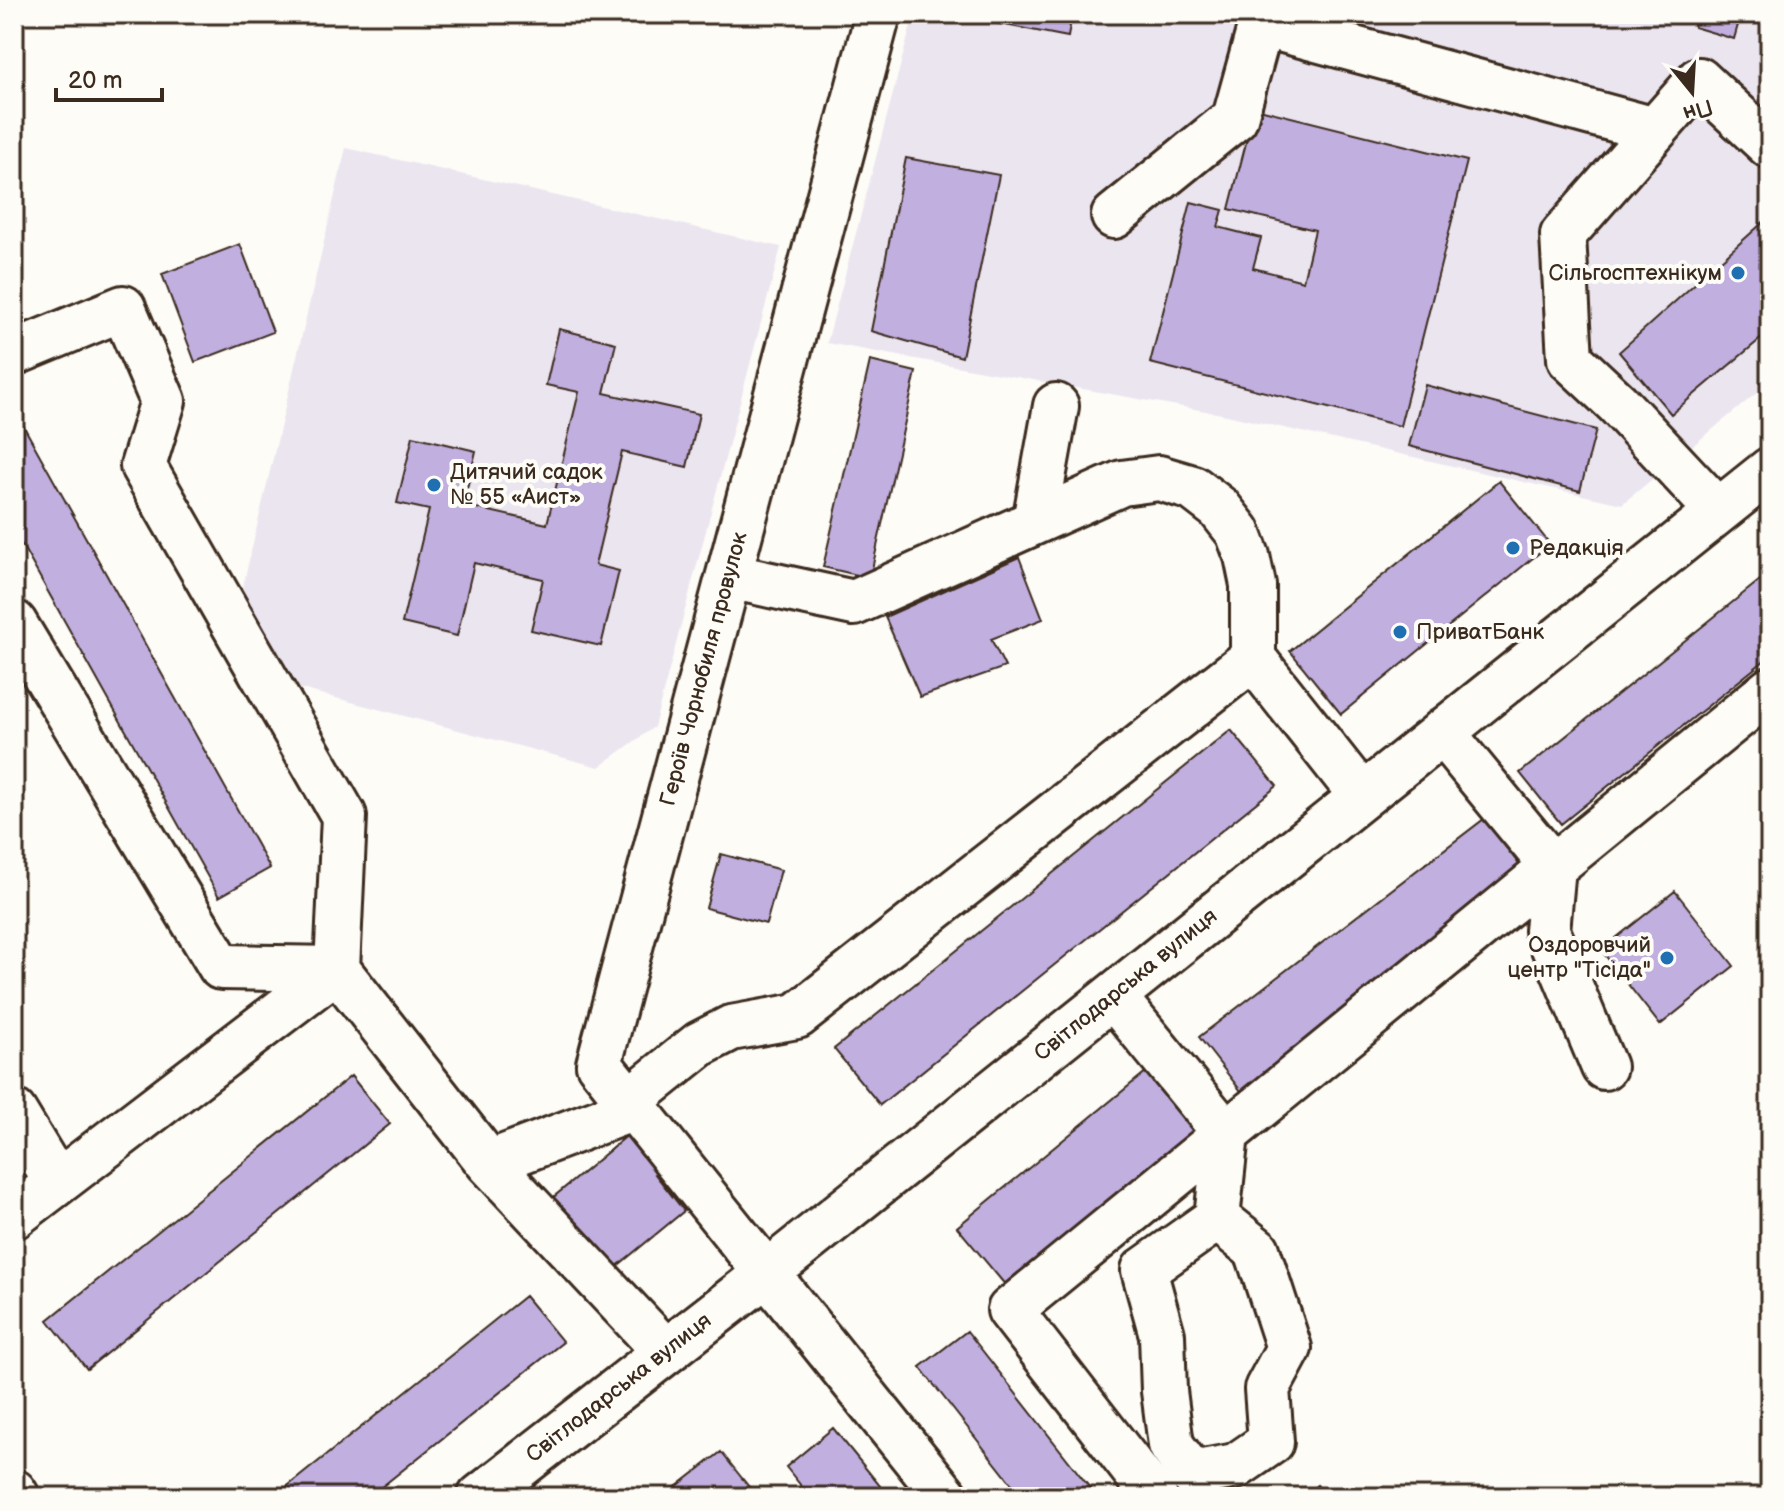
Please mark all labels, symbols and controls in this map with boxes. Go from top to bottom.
scale bar [56,52,162,102]
north arrow [1652,52,1732,132]
text: 20 m [68,66,123,95]
text: Пн [1680,92,1716,127]
place label: Сільгосптехнікум [1549,260,1722,287]
marker: Сільгосптехнікум [1729,264,1747,282]
place label: Дитячий садок № 55 «Аист» [450,459,603,511]
marker: Дитячий садок № 55 «Аист» [425,476,443,494]
street label: Героїв Чорнобиля провулок [654,529,754,809]
place label: Редакція [1529,535,1624,562]
marker: Редакція [1504,539,1522,557]
place label: ПриватБанк [1416,619,1545,646]
marker: ПриватБанк [1391,623,1409,641]
street label: Світлодарська вулиця [1029,903,1223,1067]
place label: Оздоровчий центр "Тісіда" [1508,932,1651,984]
marker: Оздоровчий центр "Тісіда" [1658,949,1676,967]
street label: Світлодарська вулиця [521,1307,717,1469]

